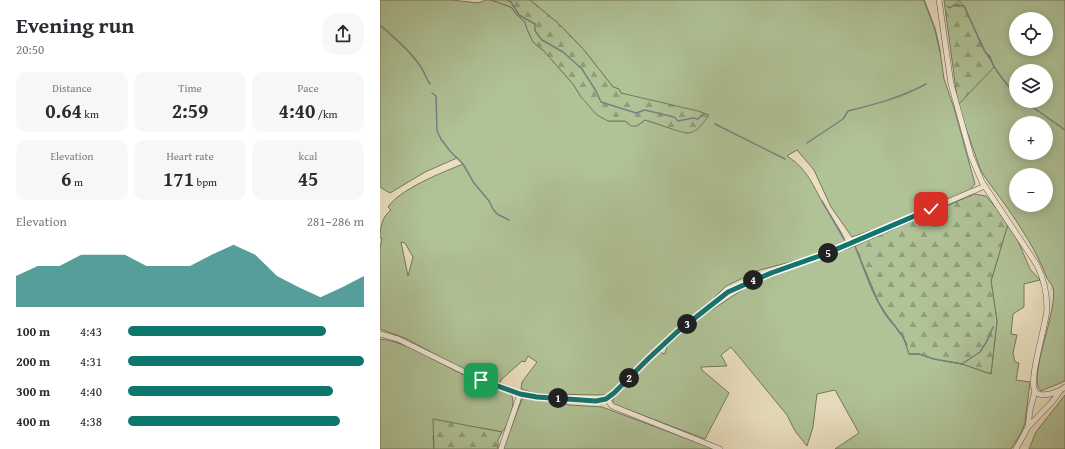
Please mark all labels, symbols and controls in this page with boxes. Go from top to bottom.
text: Evening run [16,9,134,41]
map controls [1009,12,1053,212]
button: locate [1009,12,1053,56]
button: share [322,13,364,55]
text: 20:50 [16,40,44,59]
button: layers [1009,64,1053,108]
text: Distance [52,80,92,96]
text: Time [178,80,202,96]
text: Pace [297,80,319,96]
text: 0.64 [45,96,82,125]
text: 2:59 [172,96,208,125]
text: 4:40 [279,96,315,125]
text: km [82,106,99,122]
text: /km [315,106,337,122]
button: + [1009,116,1053,160]
text: Elevation [50,148,94,164]
text: Heart rate [166,148,214,164]
text: kcal [299,148,317,164]
text: 6 [61,164,71,193]
text: 171 [163,164,194,193]
text: 45 [298,164,318,193]
button: − [1009,168,1053,212]
text: m [71,174,83,190]
text: bpm [194,174,217,190]
pin [914,192,948,226]
icon: check [920,198,942,220]
text: Elevation [16,212,67,231]
text: 281–286 m [307,212,364,231]
pin: 5 [818,243,838,263]
text: 5 [825,245,831,261]
pin: 4 [743,270,763,290]
text: 4 [750,272,756,288]
pin: 3 [677,314,697,334]
text: 3 [684,316,690,332]
text: 100 m [16,322,50,341]
text: 4:43 [80,322,102,341]
text: 200 m [16,352,50,371]
text: 4:31 [80,352,102,371]
pin [464,363,498,397]
pin: 2 [619,368,639,388]
icon: arrive [470,369,492,391]
text: 2 [626,370,632,386]
text: 300 m [16,382,50,401]
text: 4:40 [80,382,102,401]
pin: 1 [548,388,568,408]
text: 1 [555,390,561,406]
text: 400 m [16,412,50,431]
text: 4:38 [80,412,102,431]

